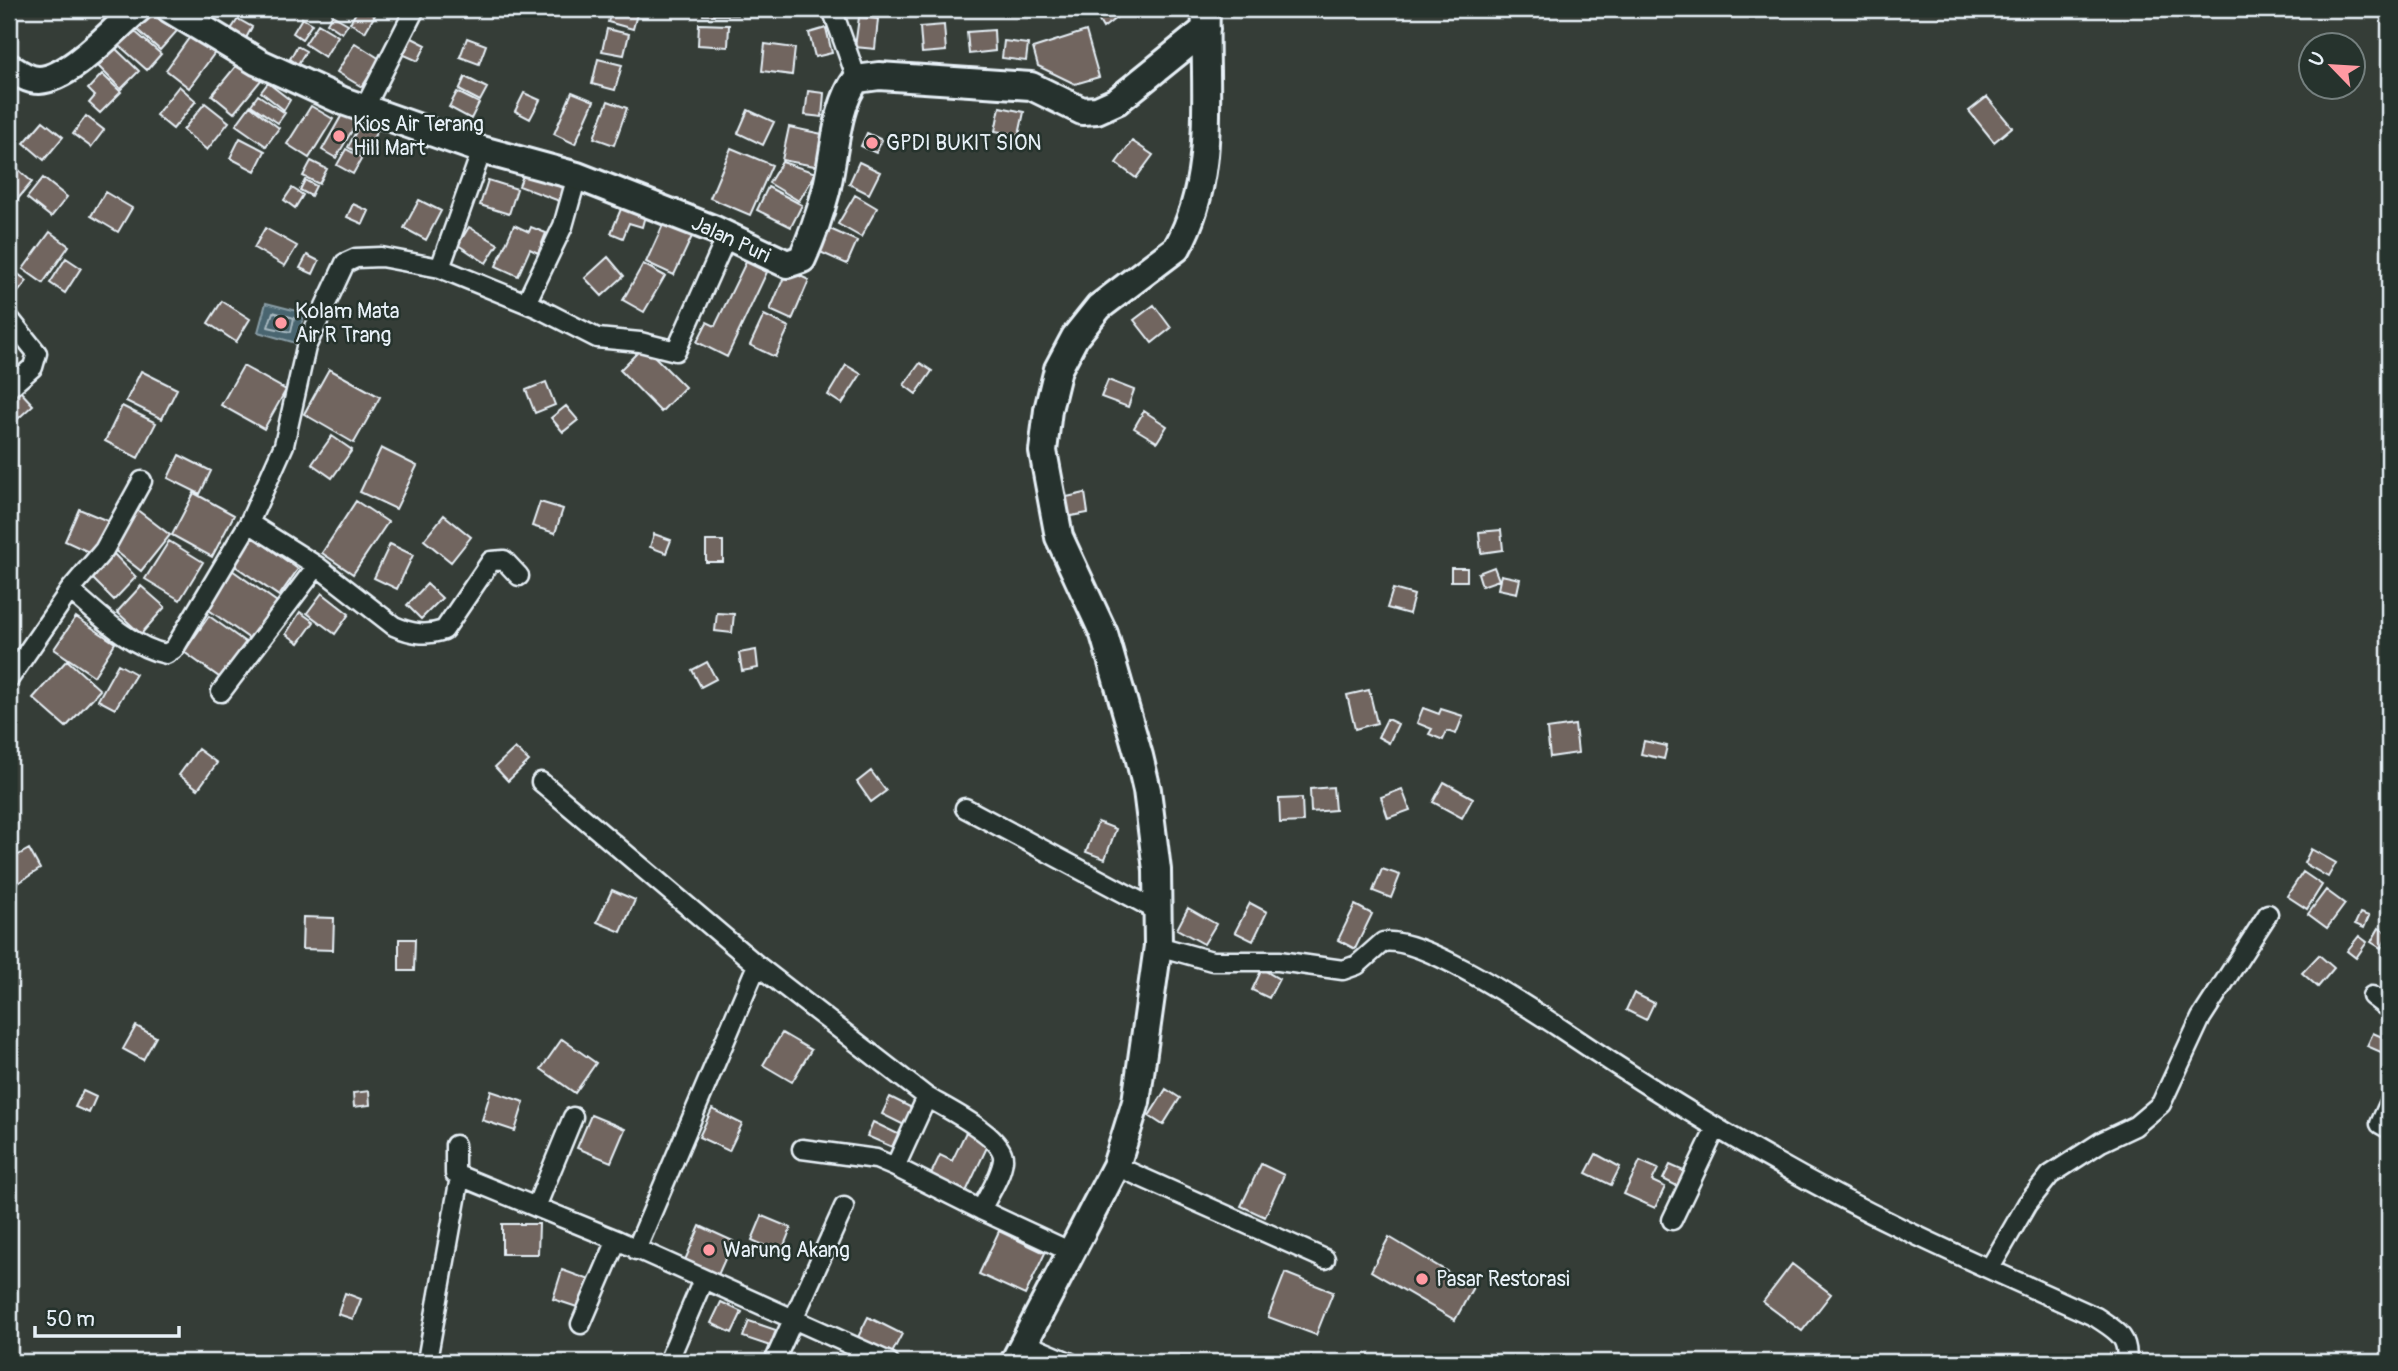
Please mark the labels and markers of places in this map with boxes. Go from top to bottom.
place label: Kios Air Terang Hill Mart [353,111,484,162]
marker: Kios Air Terang Hill Mart [331,128,347,144]
place label: GPDI BUKIT SION [886,130,1041,157]
marker: GPDI BUKIT SION [864,135,880,151]
place label: Kolam Mata Air R Trang [295,298,399,349]
marker: Kolam Mata Air R Trang [273,315,289,331]
place label: Warung Akang [723,1237,850,1264]
marker: Warung Akang [701,1242,717,1258]
place label: Pasar Restorasi [1436,1266,1570,1293]
marker: Pasar Restorasi [1414,1271,1430,1287]

